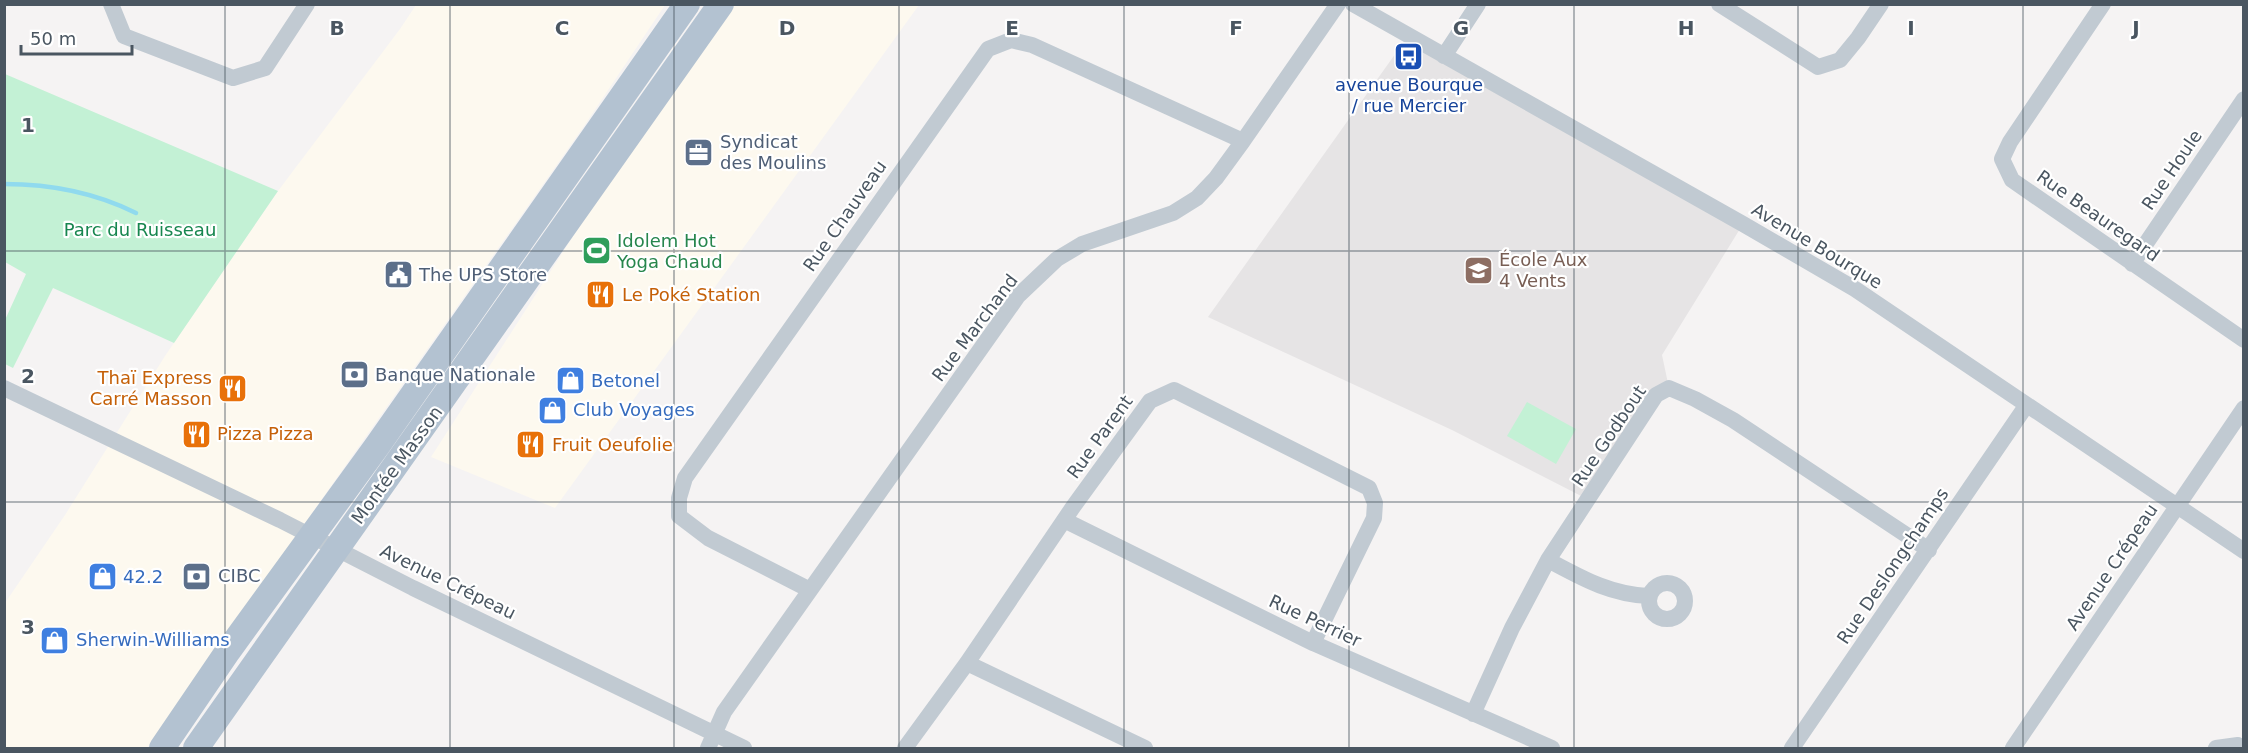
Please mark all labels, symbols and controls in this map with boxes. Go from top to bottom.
text: B [329,16,345,40]
text: C [555,16,569,40]
text: D [779,16,795,40]
text: E [1005,16,1019,40]
text: F [1229,16,1243,40]
text: G [1453,16,1469,40]
text: H [1678,16,1694,40]
text: I [1907,16,1915,40]
text: J [2130,16,2140,40]
scale bar [21,18,132,56]
text: 50 m [30,28,76,49]
bus stop icon: avenue Bourque / rue Mercier [1393,40,1425,72]
place label: avenue Bourque / rue Mercier [1335,74,1483,116]
text: 1 [21,113,35,137]
street label: Rue Houle [2137,126,2206,214]
place label: Syndicat des Moulins [720,131,826,173]
office icon: Syndicat des Moulins [683,136,715,168]
street label: Rue Chauveau [799,156,891,275]
street label: Rue Beauregard [2033,165,2164,266]
street label: Avenue Bourque [1748,198,1886,293]
park label: Parc du Ruisseau [64,219,216,240]
place label: Idolem Hot Yoga Chaud [616,230,723,272]
sports icon: Idolem Hot Yoga Chaud [580,235,612,267]
place label: École Aux 4 Vents [1499,249,1588,291]
school or university icon: École Aux 4 Vents [1462,254,1494,286]
public building icon: The UPS Store [382,259,414,291]
place label: The UPS Store [418,264,547,285]
street label: Rue Marchand [928,270,1022,385]
restaurant icon: Le Poké Station [585,279,617,311]
place label: Le Poké Station [622,284,760,305]
bank icon: Banque Nationale [338,359,370,391]
text: 2 [21,364,35,388]
place label: Banque Nationale [375,364,536,385]
shop icon: Betonel [554,365,586,397]
place label: Thaï Express Carré Masson [90,367,212,409]
place label: Betonel [591,370,660,391]
restaurant icon: Thaï Express Carré Masson [217,372,249,404]
street label: Rue Godbout [1567,381,1650,490]
street label: Rue Parent [1062,391,1137,482]
shop icon: Club Voyages [536,394,568,426]
place label: Club Voyages [573,399,695,420]
street label: Montée Masson [347,402,446,528]
restaurant icon: Pizza Pizza [180,418,212,450]
place label: Pizza Pizza [217,423,314,444]
restaurant icon: Fruit Oeufolie [515,429,547,461]
place label: Fruit Oeufolie [552,434,673,455]
street label: Rue Deslongchamps [1833,484,1953,648]
street label: Avenue Crépeau [2061,499,2162,634]
street label: Avenue Crépeau [377,540,519,623]
bank icon: CIBC [181,560,213,592]
shop icon: 42.2 [86,561,118,593]
place label: CIBC [218,565,260,586]
place label: 42.2 [123,566,163,587]
street label: Rue Perrier [1266,590,1365,651]
text: 3 [21,615,35,639]
shop icon: Sherwin-Williams [39,624,71,656]
place label: Sherwin-Williams [76,629,230,650]

